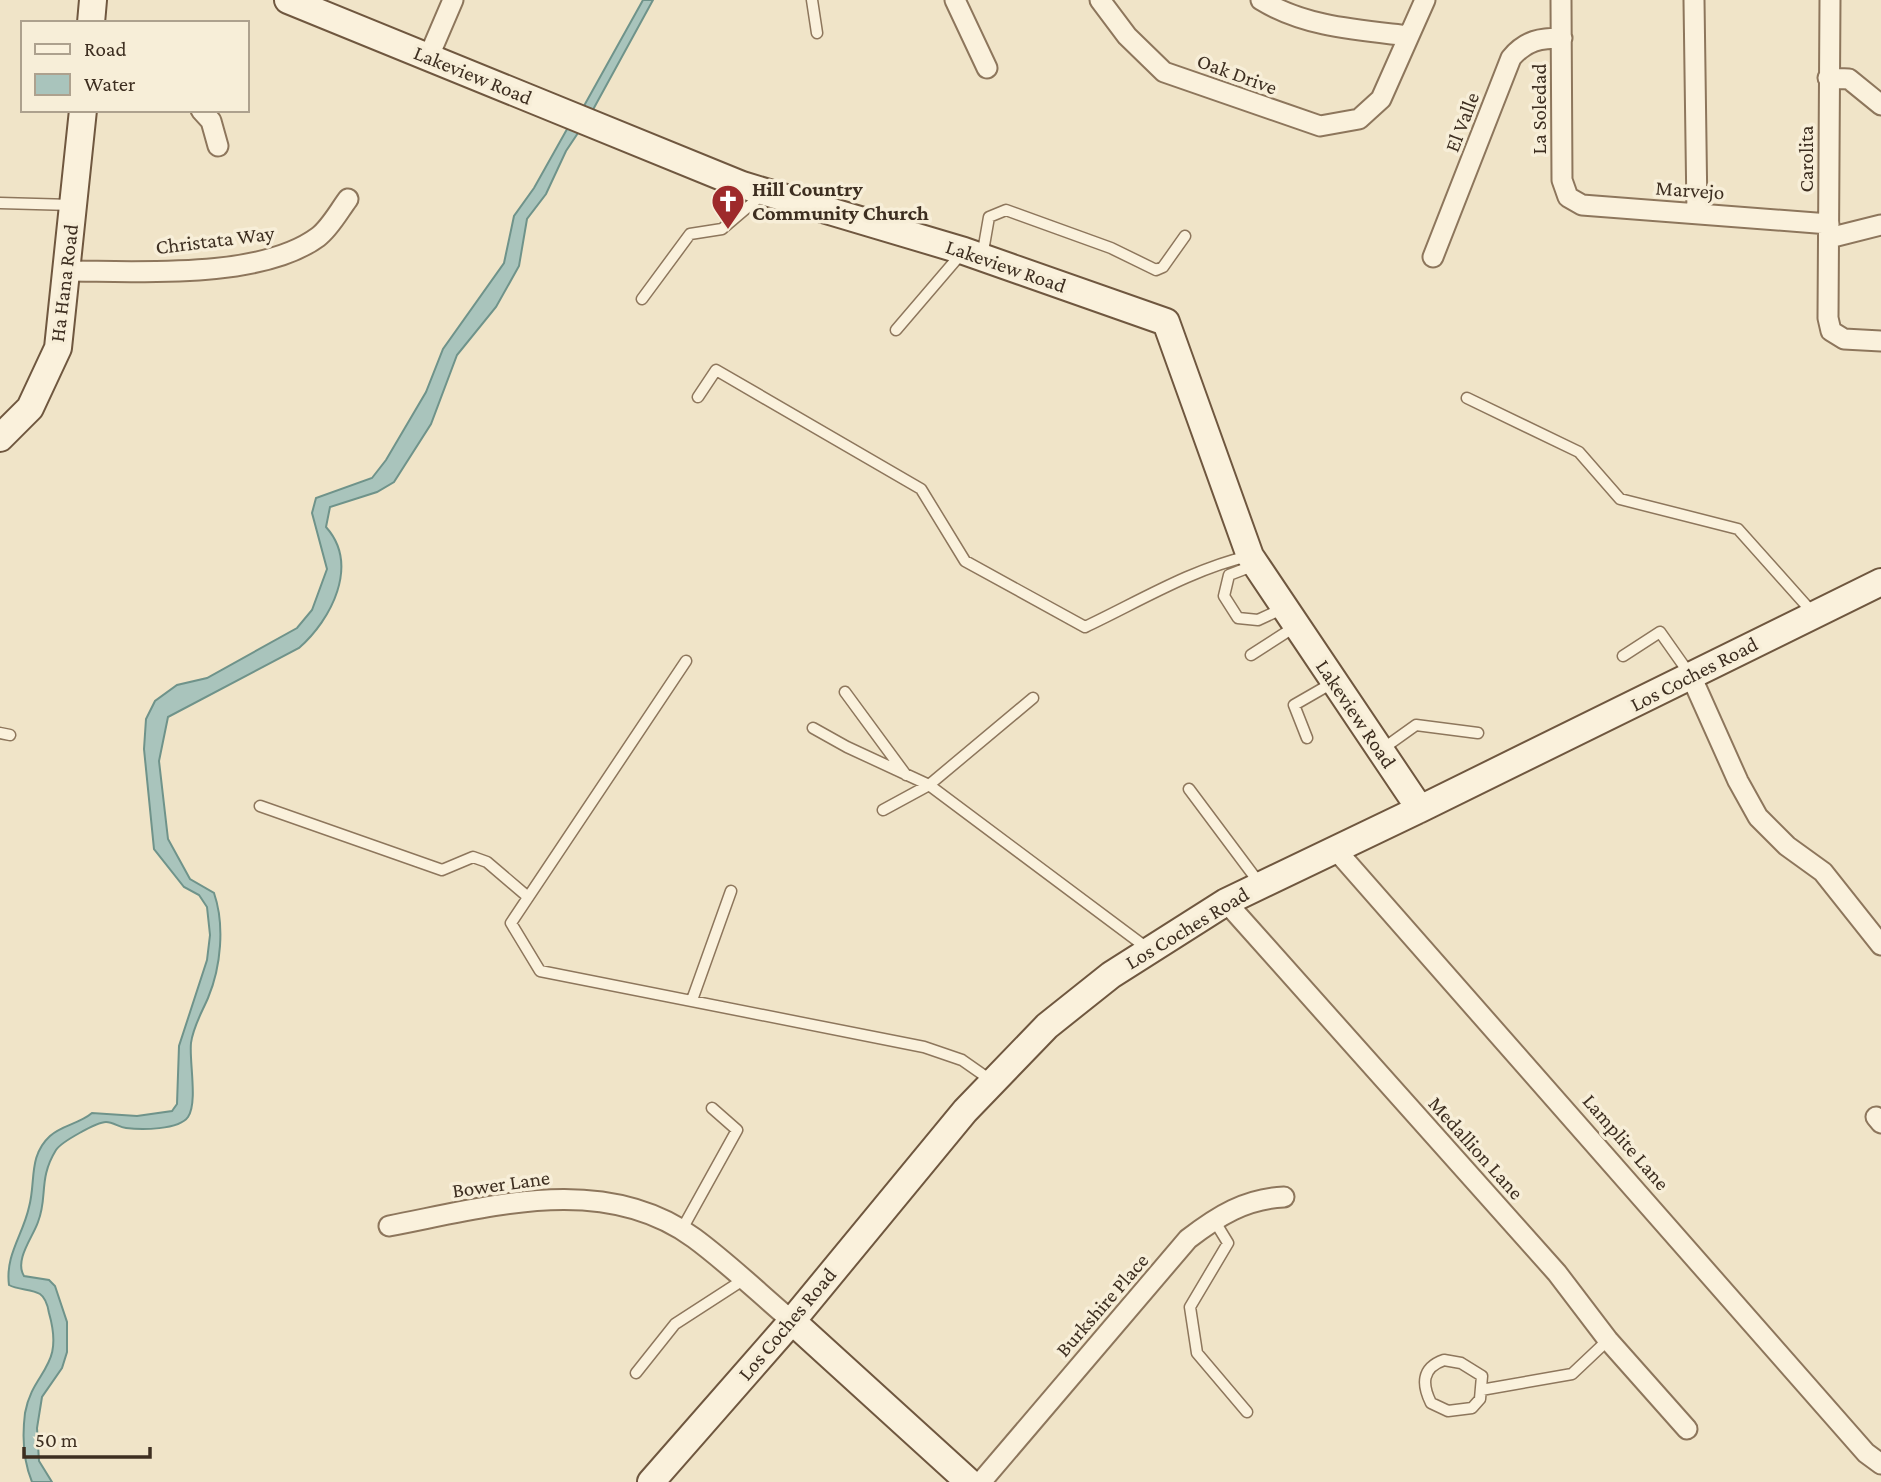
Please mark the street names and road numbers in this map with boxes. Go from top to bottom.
street label: Lakeview Road [410,40,536,110]
street label: Oak Drive [1194,48,1280,100]
street label: La Soledad [1527,64,1551,154]
street label: El Valle [1440,89,1484,155]
street label: Carolita [1794,125,1818,193]
street label: Marvejo [1655,176,1725,204]
street label: Christata Way [154,221,276,259]
street label: Ha Hana Road [45,223,83,343]
street label: Lakeview Road [943,234,1069,298]
street label: Los Coches Road [1626,632,1762,716]
street label: Lakeview Road [1311,655,1401,773]
street label: Los Coches Road [1121,882,1253,974]
street label: Lamplite Lane [1578,1089,1674,1195]
street label: Medallion Lane [1423,1092,1529,1204]
street label: Bower Lane [451,1165,551,1203]
street label: Burkshire Place [1051,1249,1153,1361]
street label: Los Coches Road [733,1263,841,1385]

